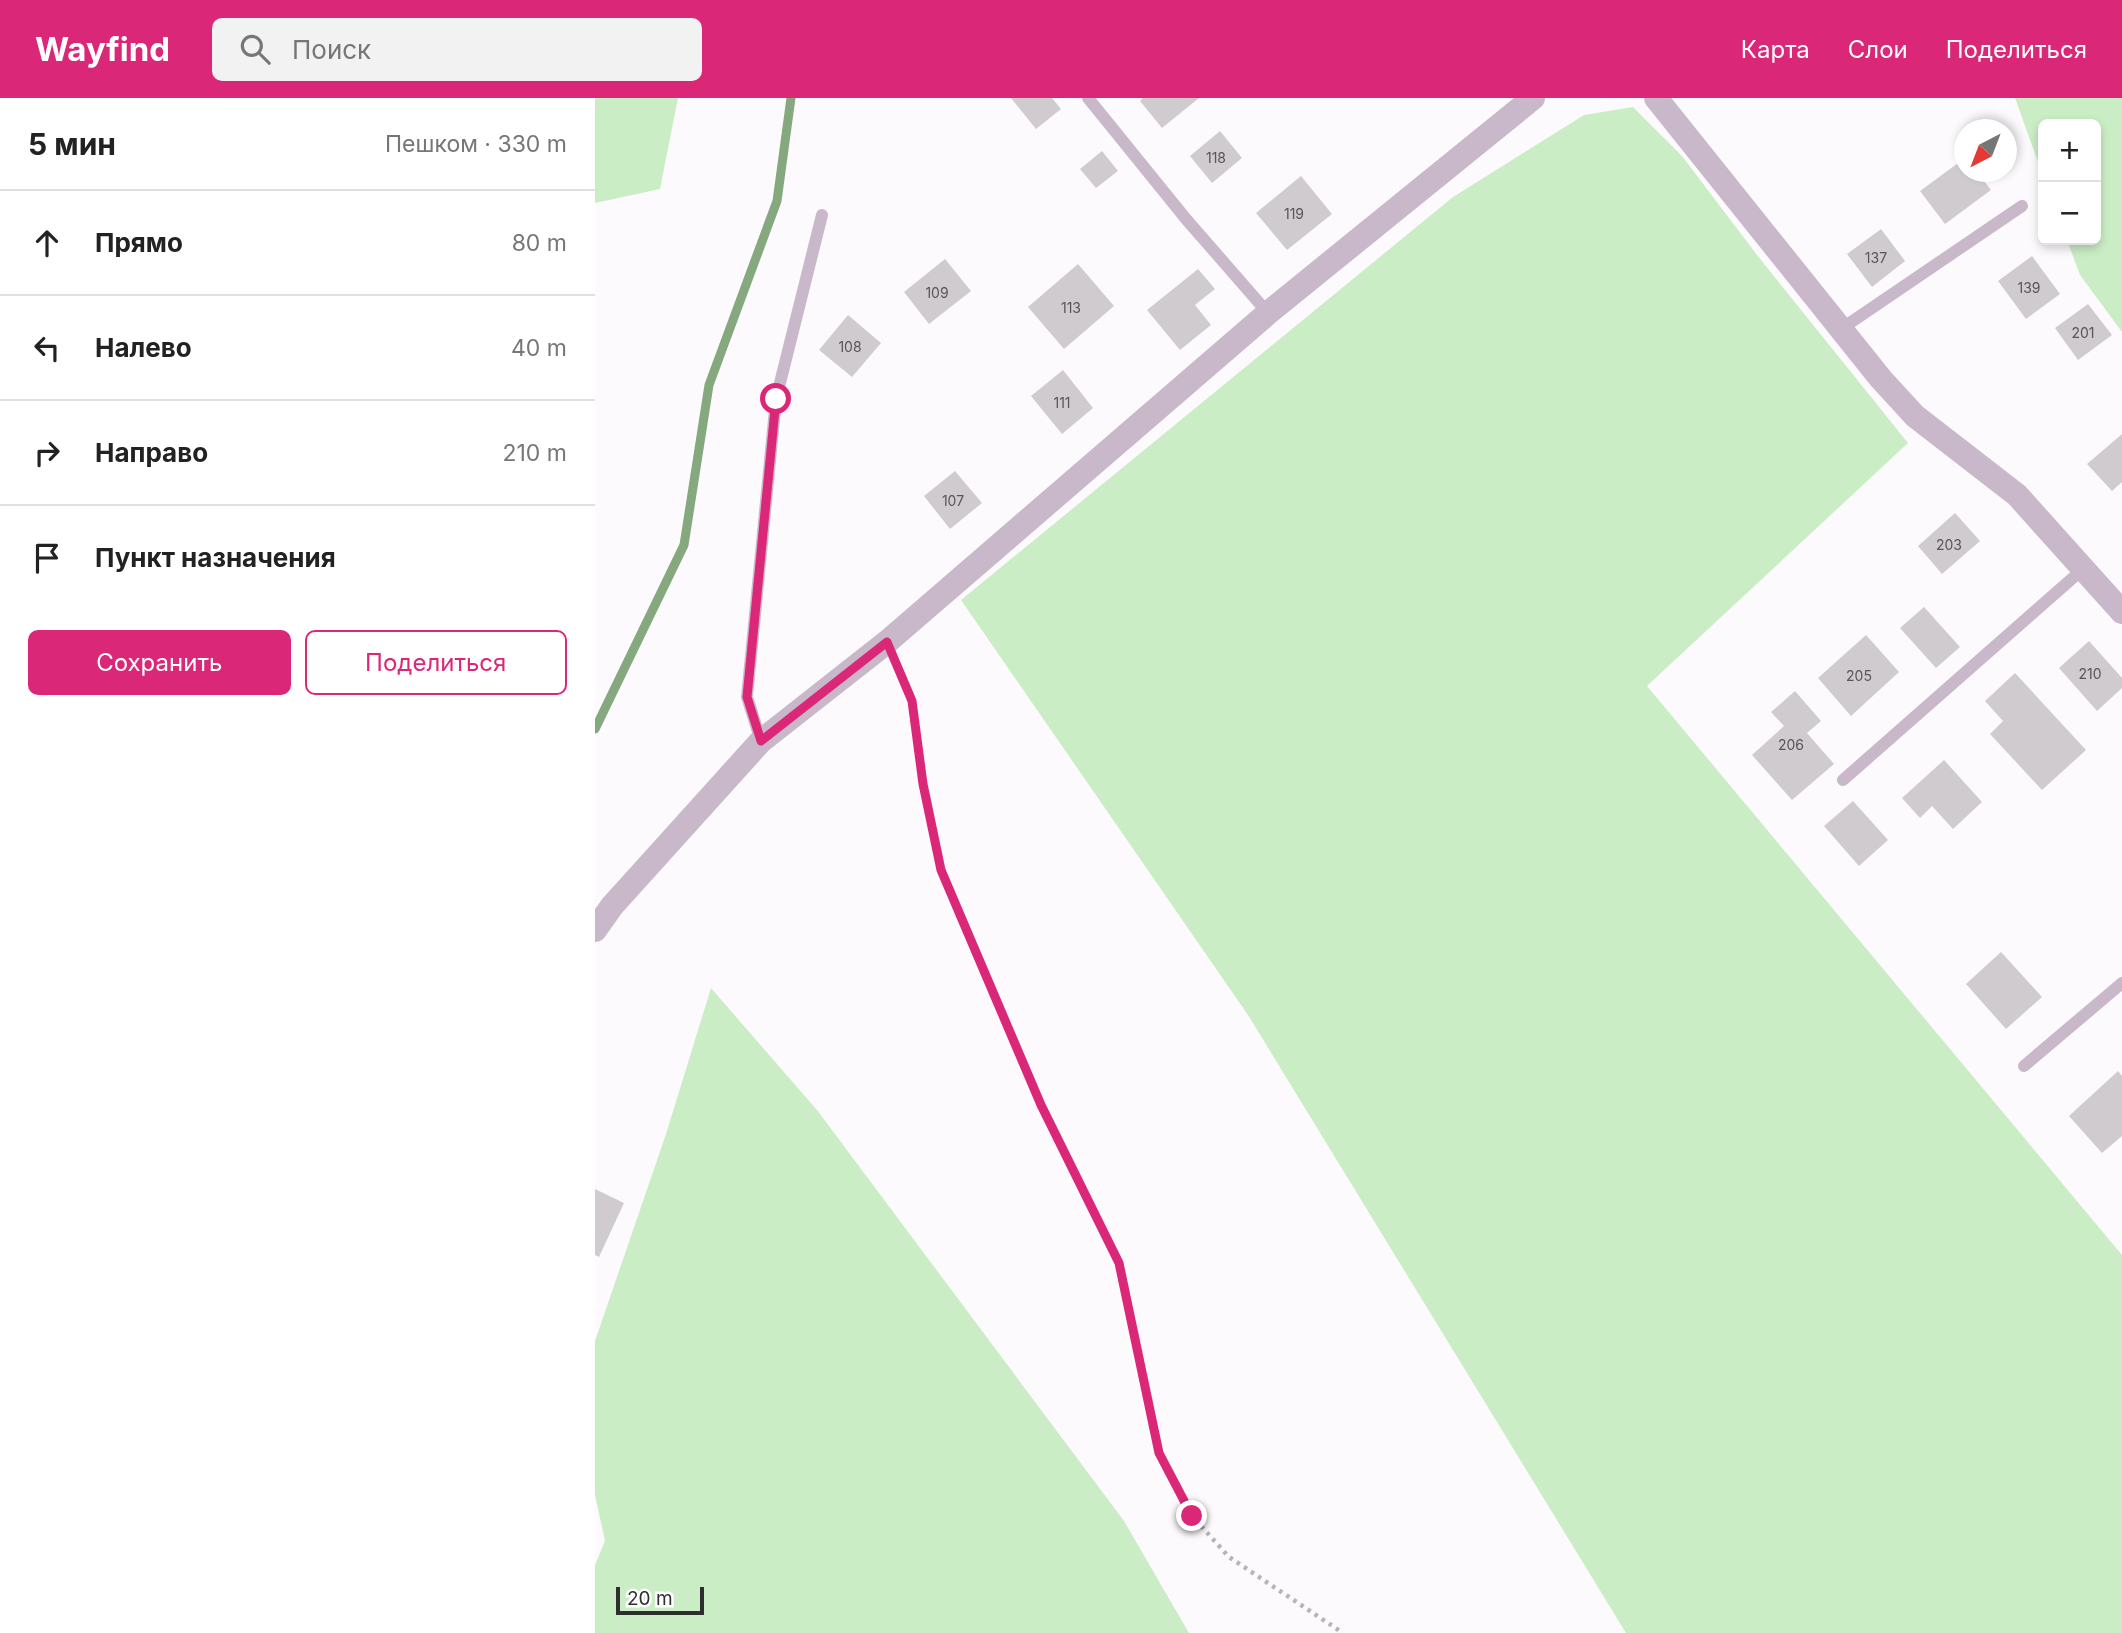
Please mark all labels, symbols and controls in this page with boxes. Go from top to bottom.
search box [212,18,702,81]
text: Wayfind [35,29,170,69]
icon: search [236,30,274,68]
text: Поиск [292,34,371,65]
text: Карта [1741,35,1810,64]
text: Слои [1848,35,1908,64]
text: Поделиться [1946,35,2087,64]
north arrow [1954,119,2017,182]
map controls [2038,119,2101,245]
button: + [2038,119,2101,182]
text: 5 мин [28,126,116,162]
text: Пешком · 330 m [385,130,567,158]
house number: 118 [1206,149,1226,166]
button: − [2038,182,2101,245]
house number: 119 [1284,205,1304,222]
icon: ahead [28,224,66,262]
text: Прямо [95,227,183,258]
text: 80 m [512,229,567,257]
house number: 137 [1865,249,1887,266]
house number: 139 [2017,279,2041,296]
house number: 109 [925,284,949,301]
house number: 113 [1061,299,1081,316]
house number: 201 [2071,324,2095,341]
icon: left [28,329,66,367]
text: Налево [95,332,192,363]
text: 40 m [511,334,567,362]
house number: 108 [838,338,862,355]
route start [760,383,791,414]
house number: 111 [1053,394,1071,411]
icon: right [28,434,66,472]
text: Направо [95,437,208,468]
text: 210 m [502,439,567,467]
house number: 107 [942,492,964,509]
house number: 203 [1936,536,1962,553]
icon: arrive [28,539,66,577]
text: Пункт назначения [95,542,336,573]
button: Сохранить [28,630,291,695]
button: Поделиться [305,630,567,695]
house number: 210 [2078,665,2102,682]
house number: 205 [1846,667,1872,684]
house number: 206 [1778,736,1804,753]
route end [1176,1500,1207,1531]
scale bar [616,1584,703,1616]
text: 20 m [627,1587,673,1610]

